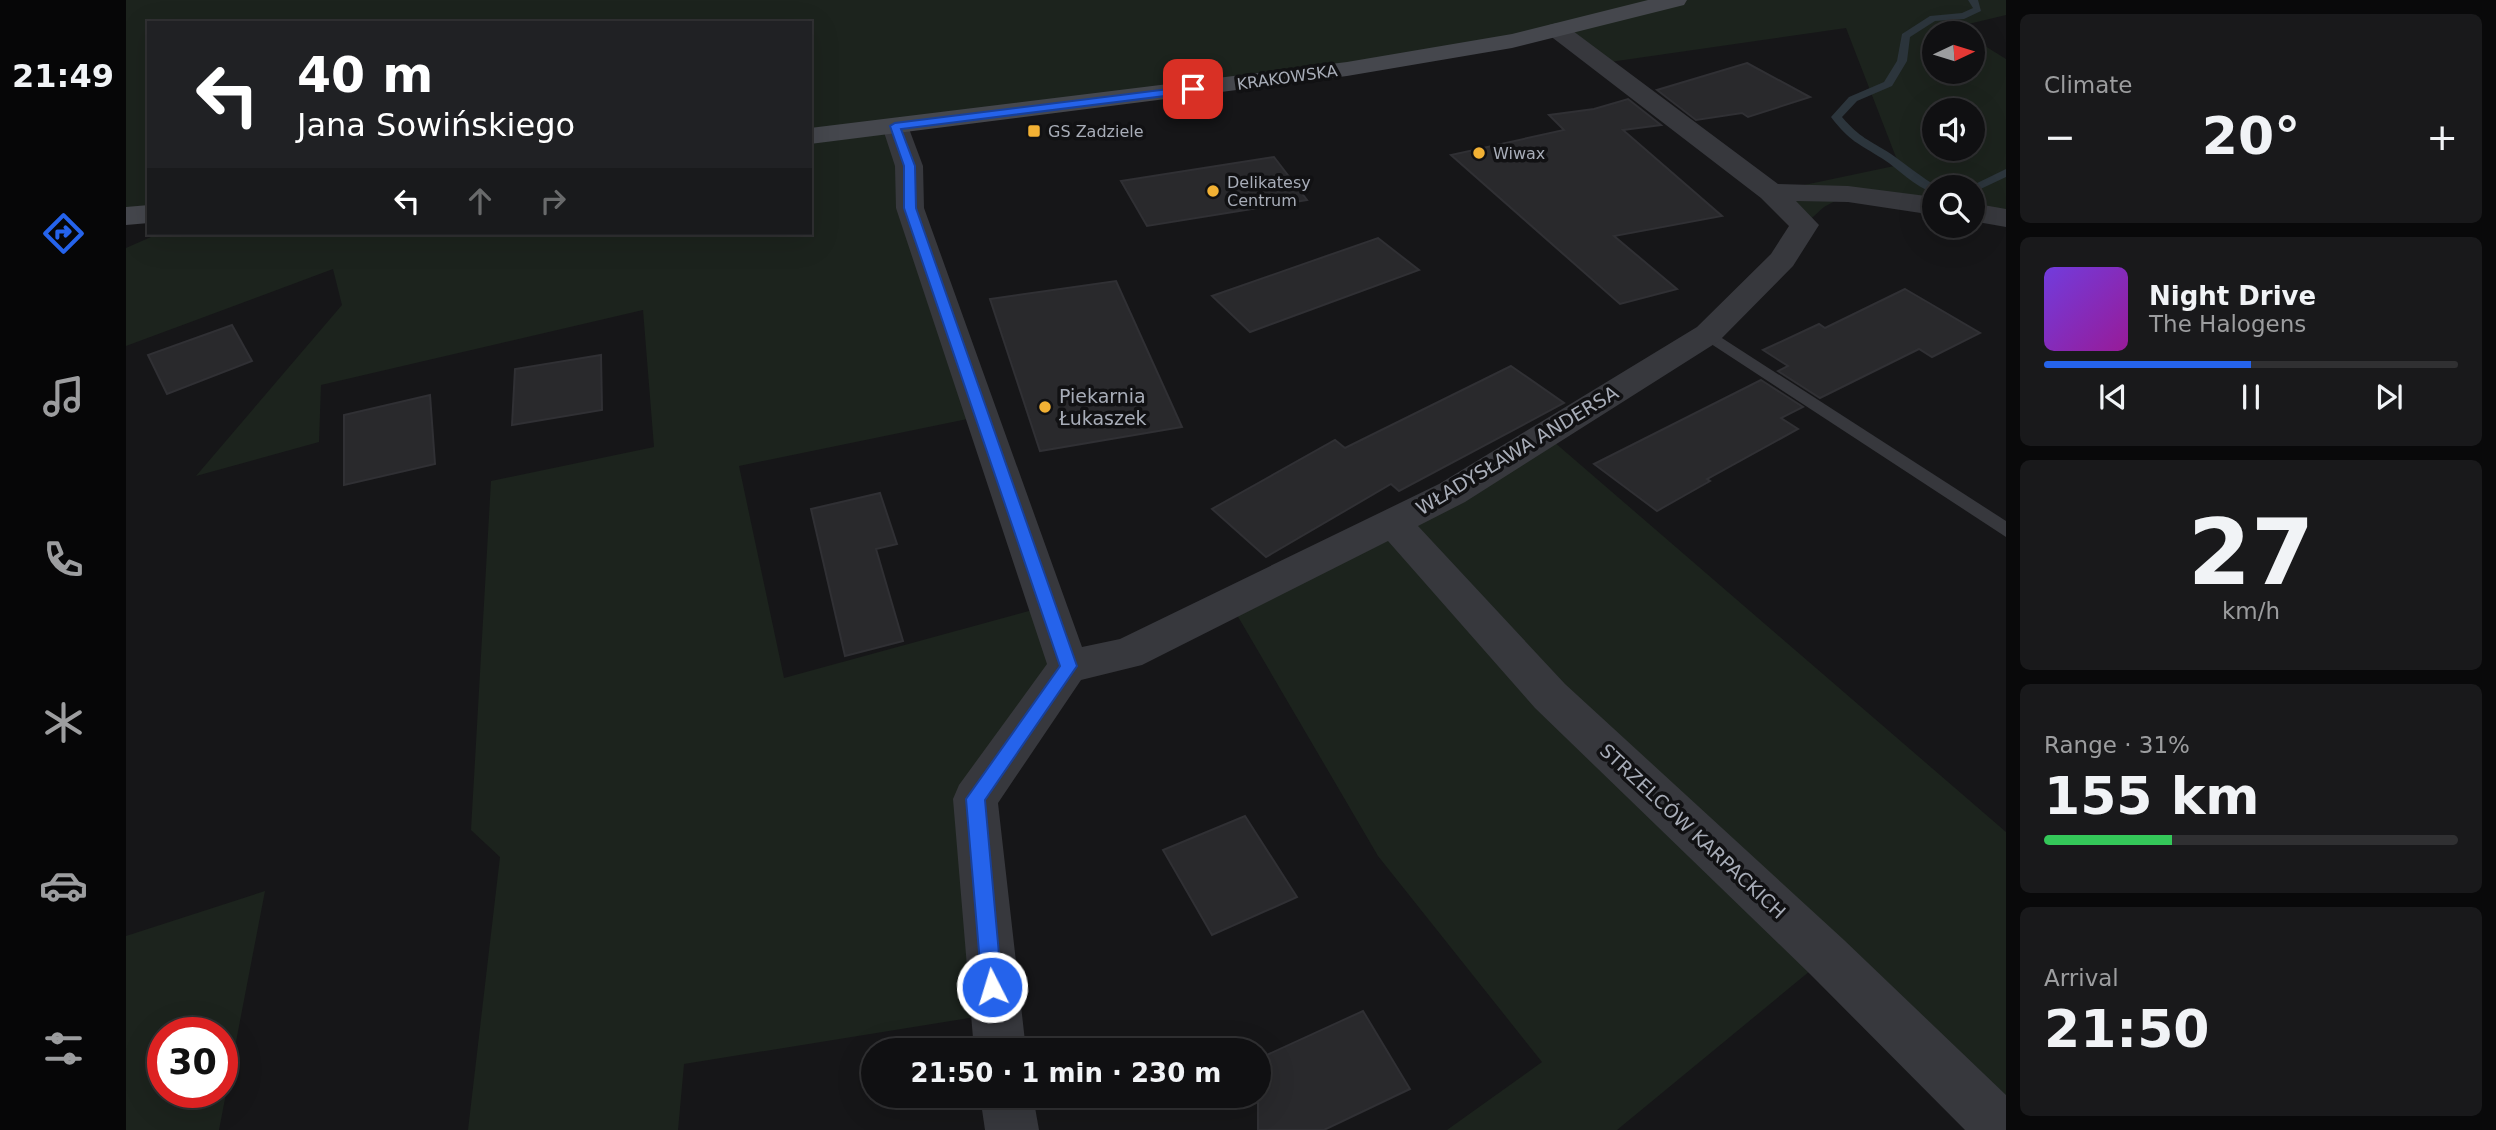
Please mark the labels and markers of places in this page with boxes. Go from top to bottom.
pin [1163,59,1223,119]
place label: GS Zadziele [1048,122,1144,141]
marker: GS Zadziele [1026,123,1042,139]
place label: Wiwax [1493,144,1545,163]
marker: Wiwax [1471,145,1487,161]
place label: Delikatesy Centrum [1227,173,1311,210]
marker: Delikatesy Centrum [1205,183,1221,199]
place label: Piekarnia Łukaszek [1058,385,1147,429]
marker: Piekarnia Łukaszek [1037,399,1053,415]

